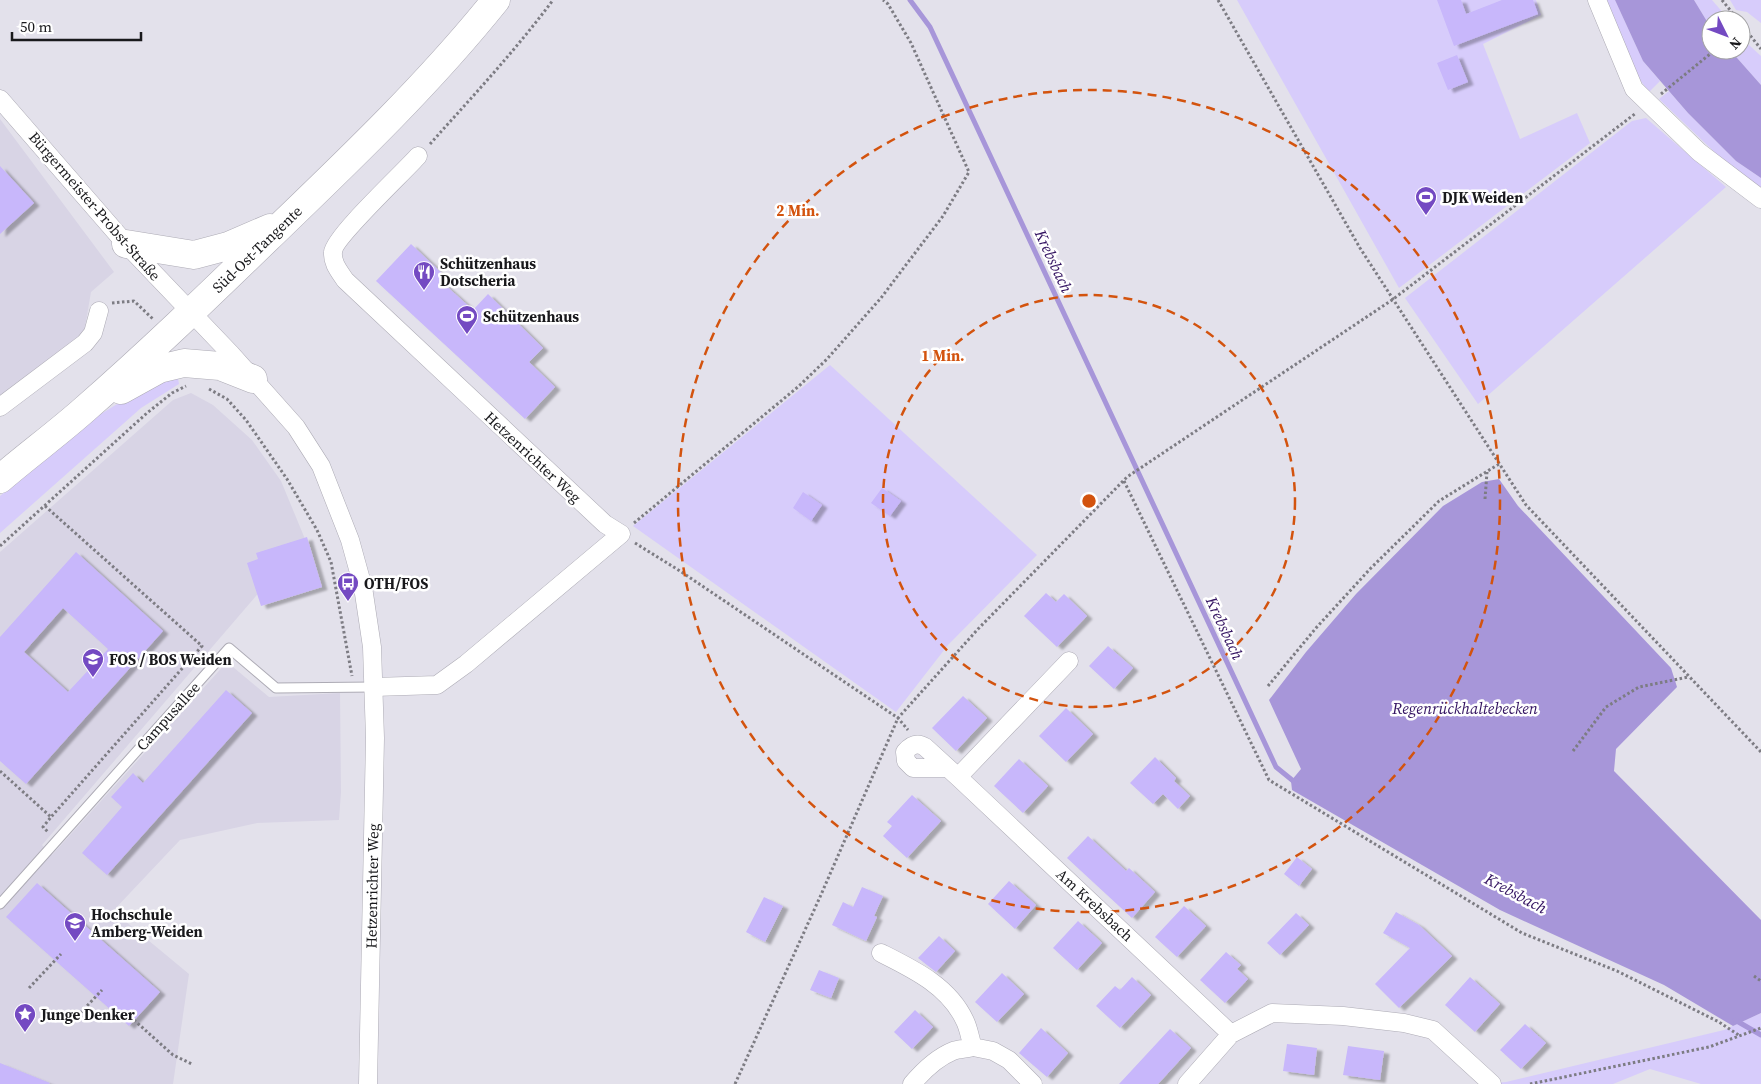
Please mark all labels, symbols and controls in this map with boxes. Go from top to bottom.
scale bar [12,10,141,42]
north arrow [1701,10,1751,60]
text: 50 m [20,16,52,37]
text: N [1725,33,1747,54]
street label: Bürgermeister-Probst-Straße [24,127,166,285]
sports icon: DJK Weiden [1414,185,1438,216]
place label: DJK Weiden [1442,187,1523,208]
street label: Süd-Ost-Tangente [207,200,307,297]
text: 2 Min. [776,200,820,221]
water label: Krebsbach [1029,225,1078,296]
place label: Schützenhaus Dotscheria [440,253,536,291]
restaurant icon: Schützenhaus Dotscheria [412,260,436,291]
sports icon: Schützenhaus [455,304,479,335]
place label: Schützenhaus [483,306,579,327]
text: 1 Min. [921,345,965,366]
street label: Hetzenrichter Weg [480,407,586,508]
centre of rings [1080,492,1098,510]
bus stop icon: OTH/FOS [336,571,360,602]
place label: OTH/FOS [364,573,428,594]
water label: Krebsbach [1200,592,1249,663]
school or university icon: FOS / BOS Weiden [81,647,105,678]
place label: FOS / BOS Weiden [109,649,232,670]
street label: Campusallee [131,677,205,755]
water label: Regenrückhaltebecken [1391,697,1538,719]
street label: Hetzenrichter Weg [360,823,384,949]
street label: Am Krebsbach [1052,864,1138,946]
water label: Krebsbach [1480,867,1551,919]
place label: Hochschule Amberg-Weiden [91,904,203,942]
school or university icon: Hochschule Amberg-Weiden [63,911,87,942]
place icon: Junge Denker [13,1002,37,1033]
place label: Junge Denker [40,1004,135,1025]

